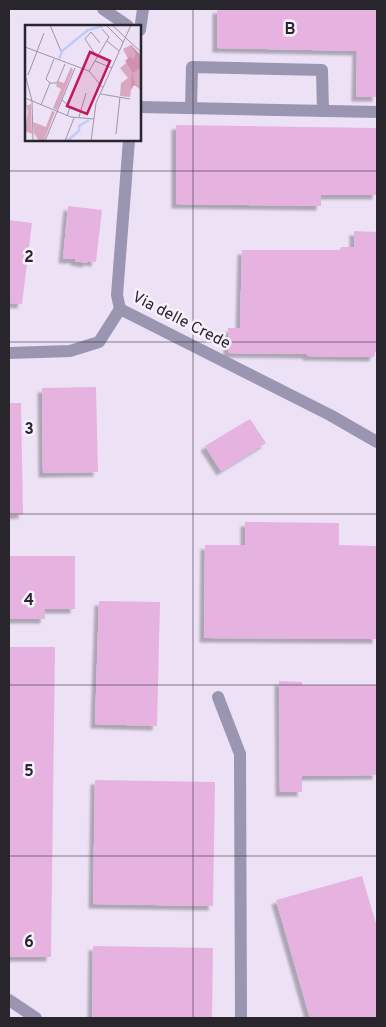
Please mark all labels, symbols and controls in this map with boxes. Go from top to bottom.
text: B [284,20,296,40]
inset map [25,25,141,141]
text: 2 [24,248,34,268]
street label: Via delle Crede [128,288,234,354]
text: 3 [24,420,34,440]
text: 4 [24,591,34,611]
text: 5 [24,762,34,782]
text: 6 [24,933,34,953]

